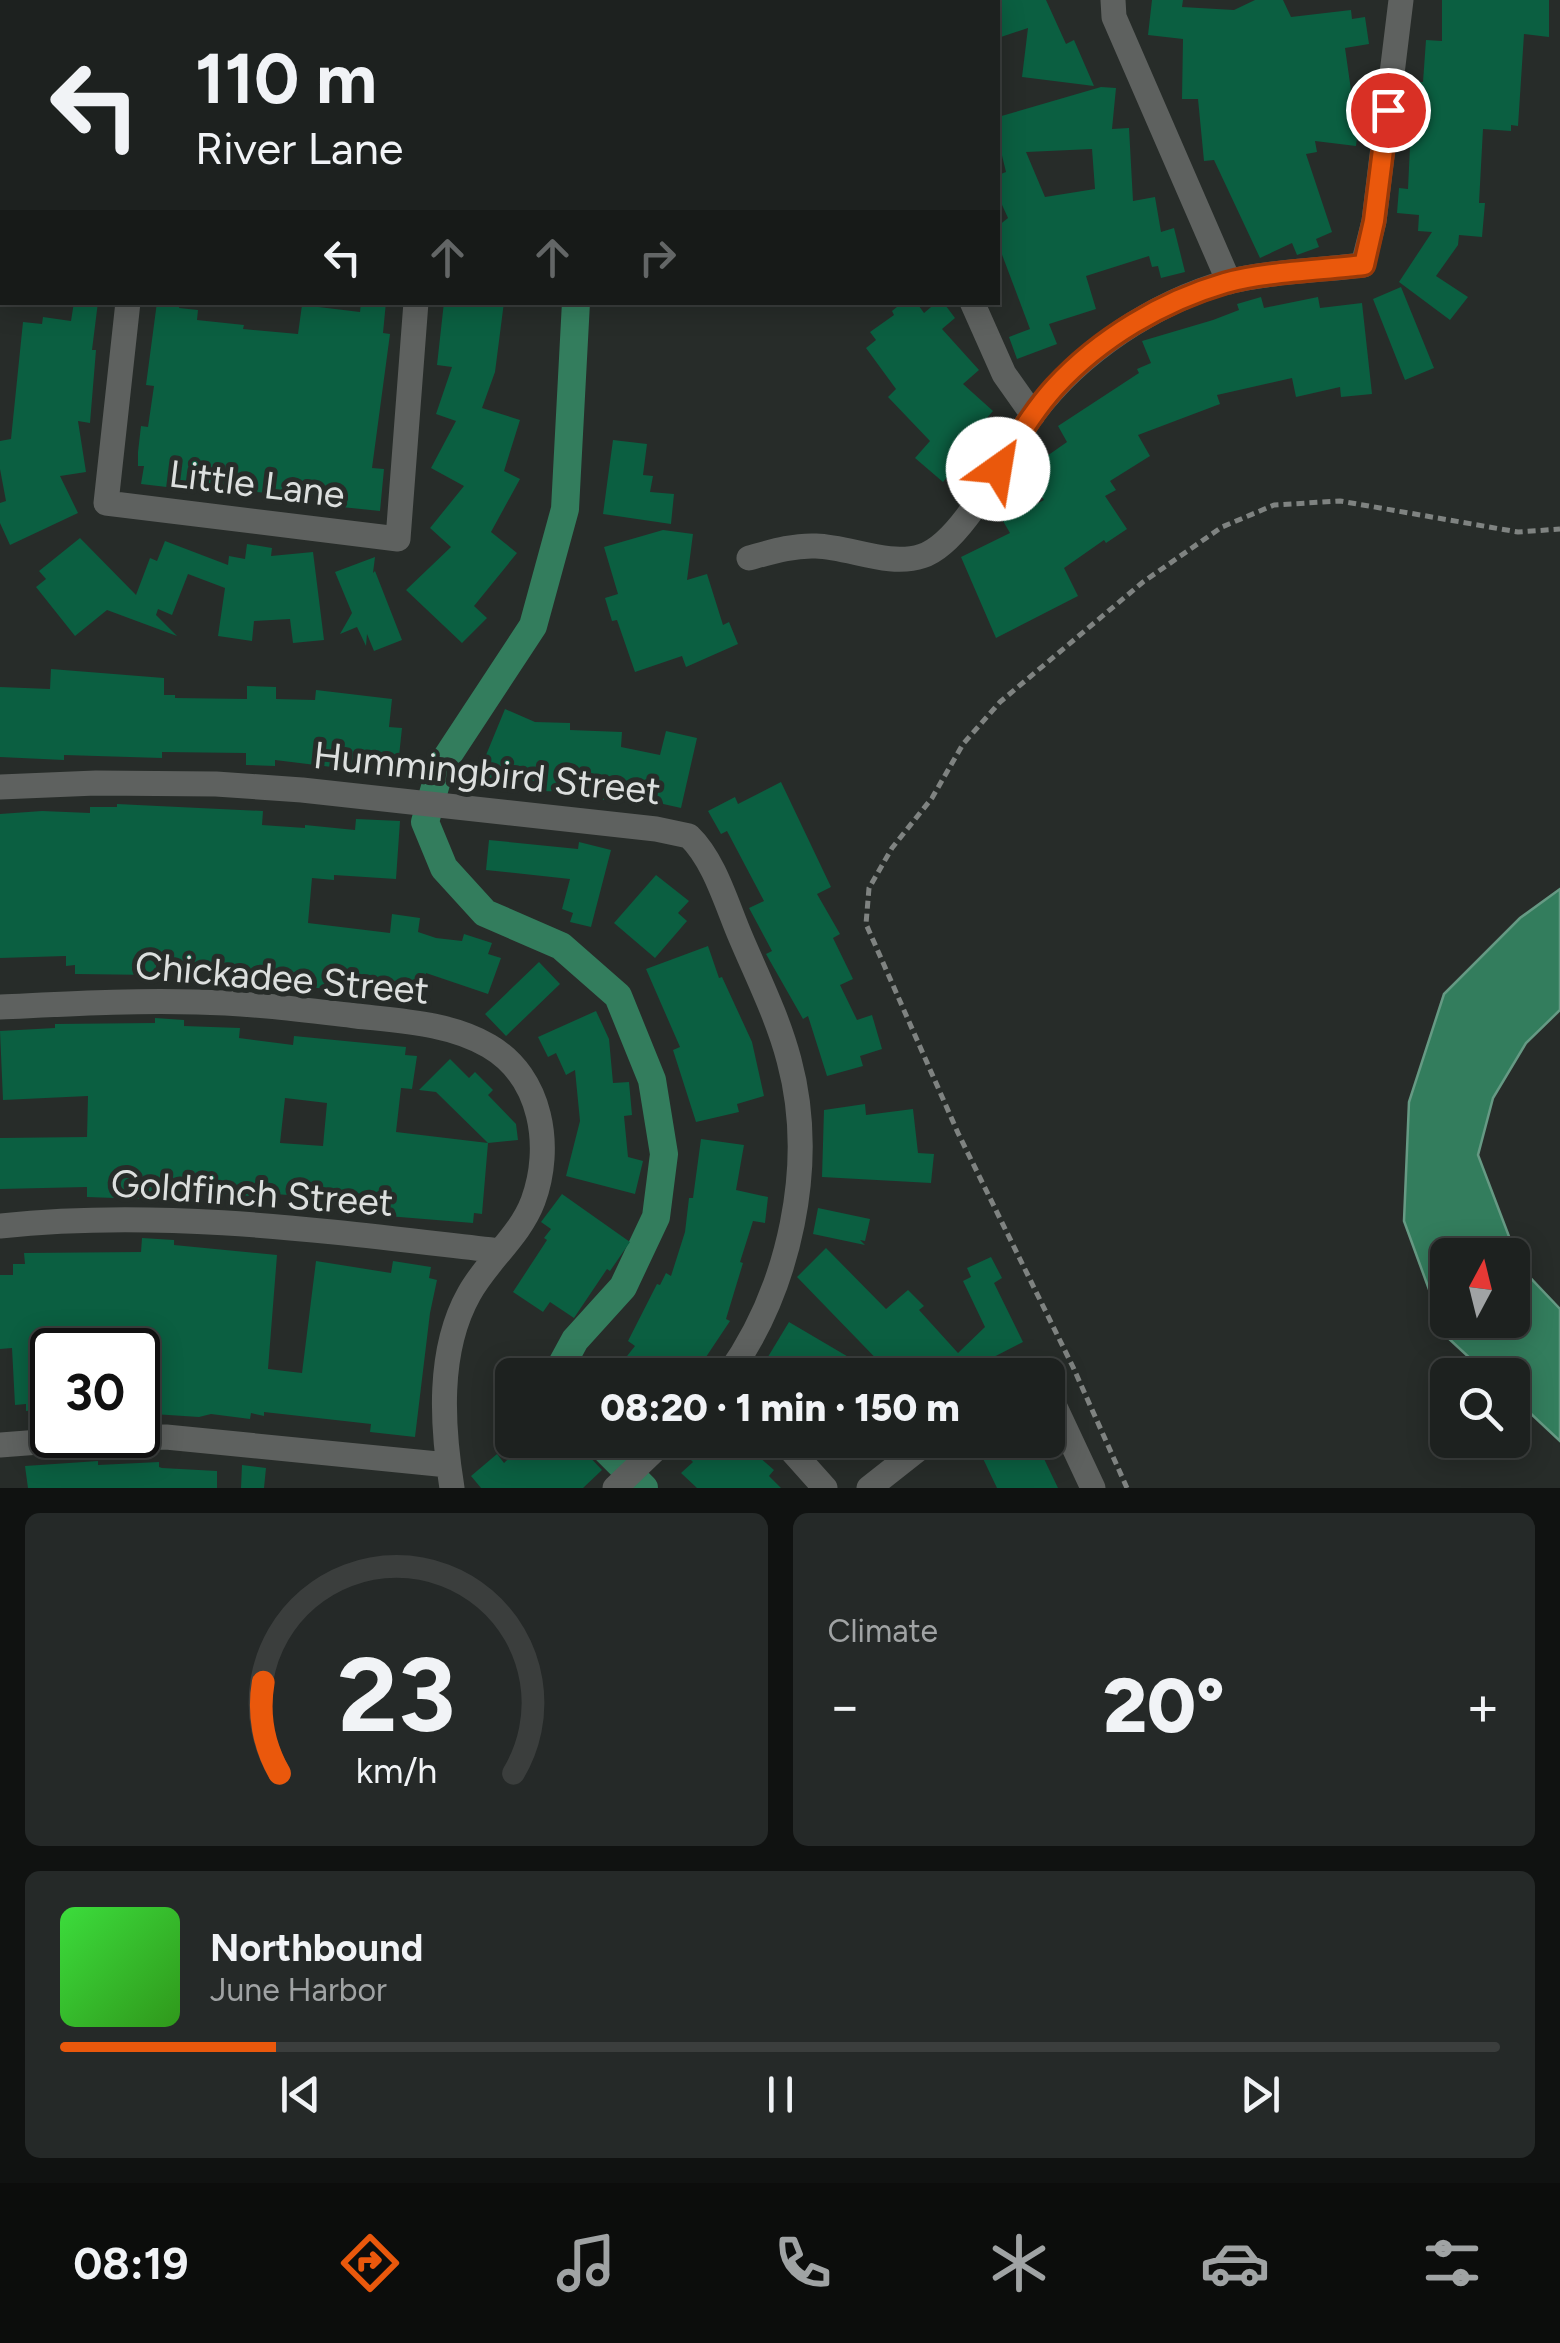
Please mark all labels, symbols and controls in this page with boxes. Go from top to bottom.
text: 110 m [195,36,377,121]
icon: left [30,40,160,170]
pin [1346,68,1431,153]
icon: arrive [1361,83,1416,138]
text: River Lane [195,121,403,175]
icon: left [315,230,370,285]
icon: ahead [420,230,475,285]
icon: ahead [525,230,580,285]
icon: right [630,230,685,285]
position arrow [946,417,1050,521]
street label: Little Lane [166,450,348,518]
street label: Hummingbird Street [311,732,663,814]
street label: Chickadee Street [133,942,431,1014]
street label: Goldfinch Street [109,1160,395,1226]
north arrow [1430,1238,1530,1338]
map controls [1430,1238,1530,1458]
speed limit sign: 30 [30,1328,160,1458]
button: search [1430,1358,1530,1458]
text: 08:20 · 1 min · 150 m [600,1385,960,1431]
text: Climate [828,1612,938,1650]
text: 23 [337,1632,455,1757]
text: 20° [1103,1661,1225,1751]
text: − [828,1673,862,1739]
text: + [1466,1673,1500,1739]
text: km/h [355,1749,437,1792]
text: Northbound [210,1925,423,1971]
text: June Harbor [210,1971,387,2009]
icon: previous [273,2067,328,2122]
icon: pause [753,2067,808,2122]
icon: next [1233,2067,1288,2122]
icon: directions [335,2228,405,2298]
icon: music [551,2228,621,2298]
icon: phone [768,2228,838,2298]
icon: climate [984,2228,1054,2298]
icon: car [1200,2228,1270,2298]
icon: filters [1417,2228,1487,2298]
text: 08:19 [73,2236,189,2290]

